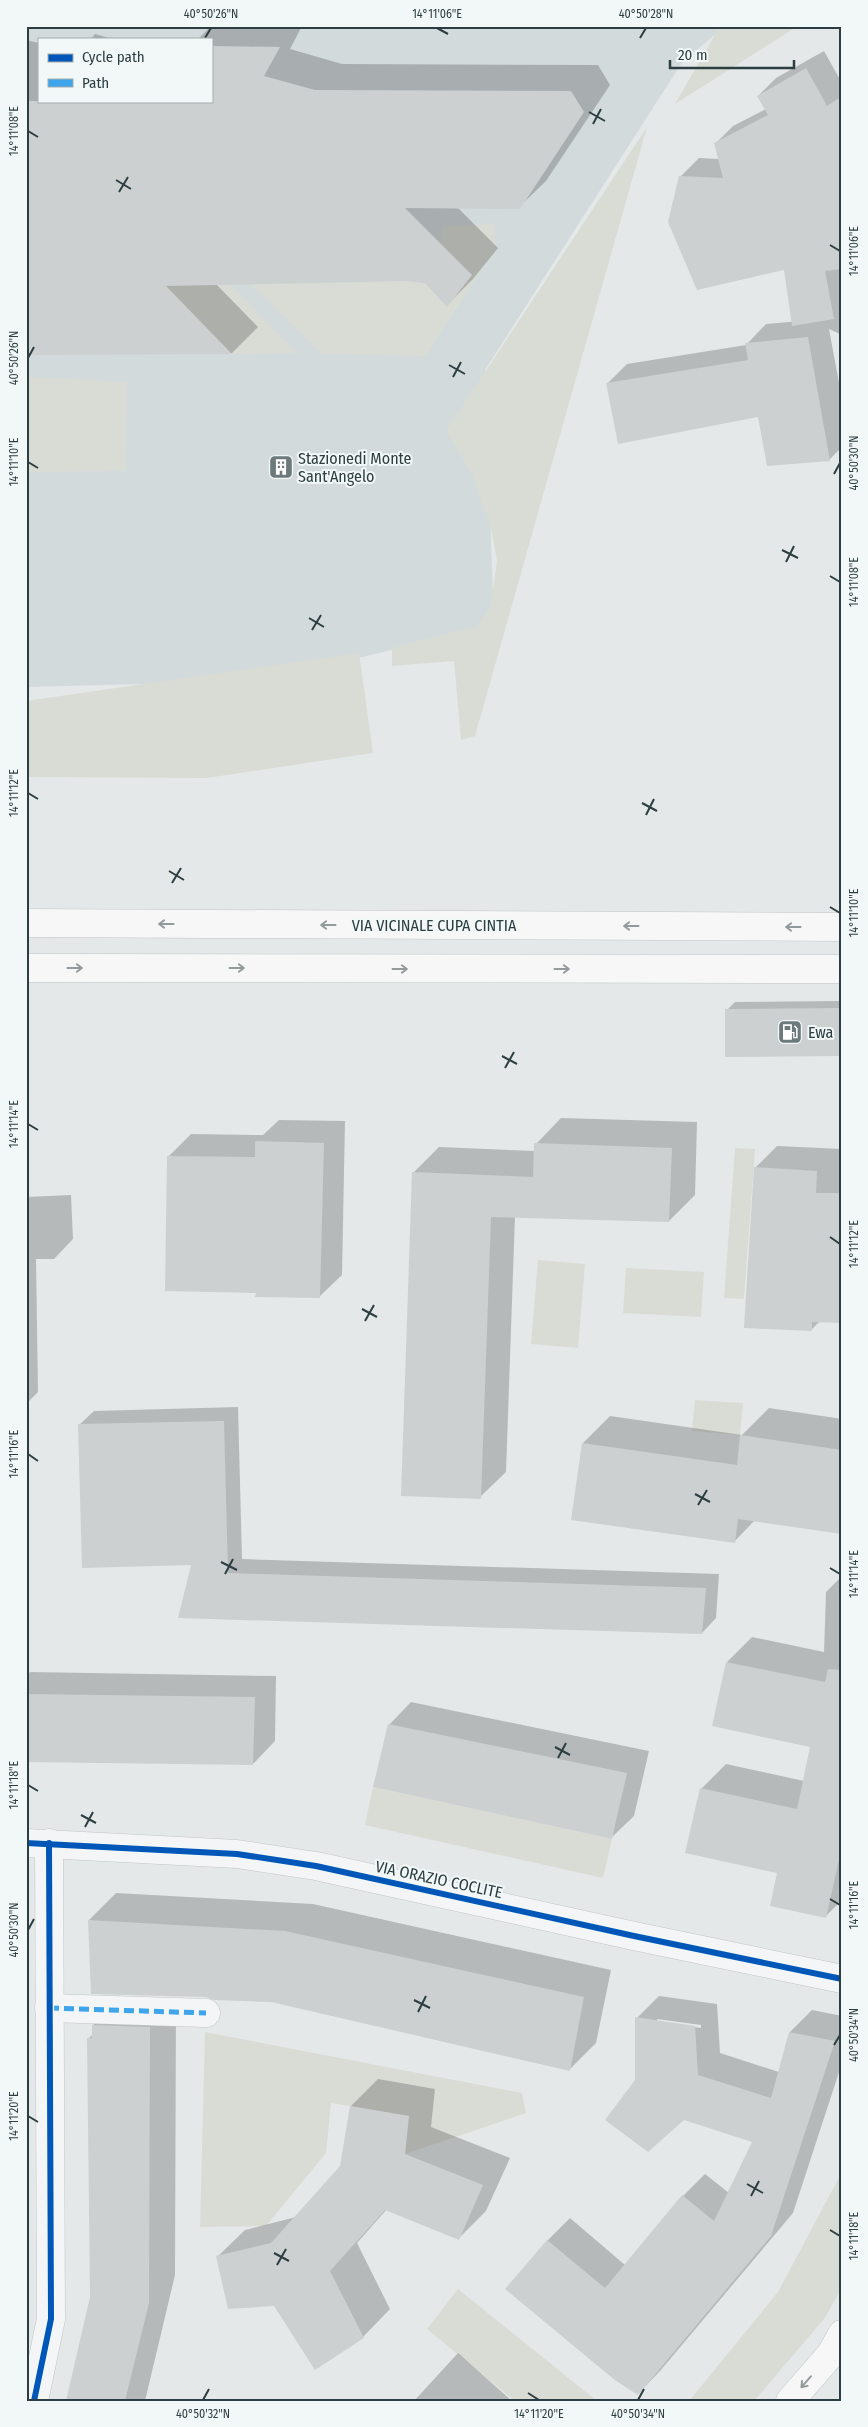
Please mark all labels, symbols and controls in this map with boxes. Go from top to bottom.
text: 40°50'26"N [184,7,238,21]
text: 14°11'06"E [412,7,462,21]
text: 40°50'28"N [619,7,673,21]
legend [38,38,212,102]
scale bar [670,38,794,70]
text: 20 m [678,46,708,64]
text: Cycle path [82,48,145,66]
text: Path [82,74,109,92]
text: 14°11'08"E [7,106,21,156]
text: 14°11'06"E [847,226,861,276]
text: 40°50'26"N [7,331,21,385]
text: 40°50'30"N [847,435,861,491]
text: 14°11'10"E [7,437,21,486]
place label: Stazionedi Monte Sant'Angelo [298,449,412,486]
building icon: Stazionedi Monte Sant'Angelo [268,454,294,480]
text: 14°11'08"E [847,557,861,607]
text: 14°11'12"E [7,769,21,817]
text: 14°11'10"E [847,888,861,937]
street label: VIA VICINALE CUPA CINTIA [352,916,517,935]
one-way arrow [158,919,174,929]
one-way arrow [320,920,336,930]
one-way arrow [623,921,639,931]
one-way arrow [785,922,802,932]
one-way arrow [66,963,83,973]
one-way arrow [229,963,245,973]
one-way arrow [392,964,408,974]
one-way arrow [554,964,570,974]
fuel station icon: Ewa [777,1019,803,1045]
place label: Ewa [808,1023,834,1042]
text: 14°11'14"E [7,1100,21,1148]
text: 14°11'12"E [847,1220,861,1268]
text: 14°11'16"E [7,1429,21,1478]
text: 14°11'14"E [847,1550,861,1598]
text: 14°11'18"E [7,1760,21,1809]
street label: VIA ORAZIO COCLITE [374,1857,504,1902]
text: 14°11'16"E [847,1880,861,1929]
text: 40°50'30"N [7,1902,21,1958]
text: 40°50'34"N [847,2008,861,2062]
text: 14°11'20"E [7,2091,21,2141]
text: 14°11'18"E [847,2211,861,2260]
one-way arrow [801,2375,812,2388]
text: 40°50'32"N [176,2407,230,2421]
text: 14°11'20"E [514,2407,564,2421]
text: 40°50'34"N [611,2407,665,2421]

